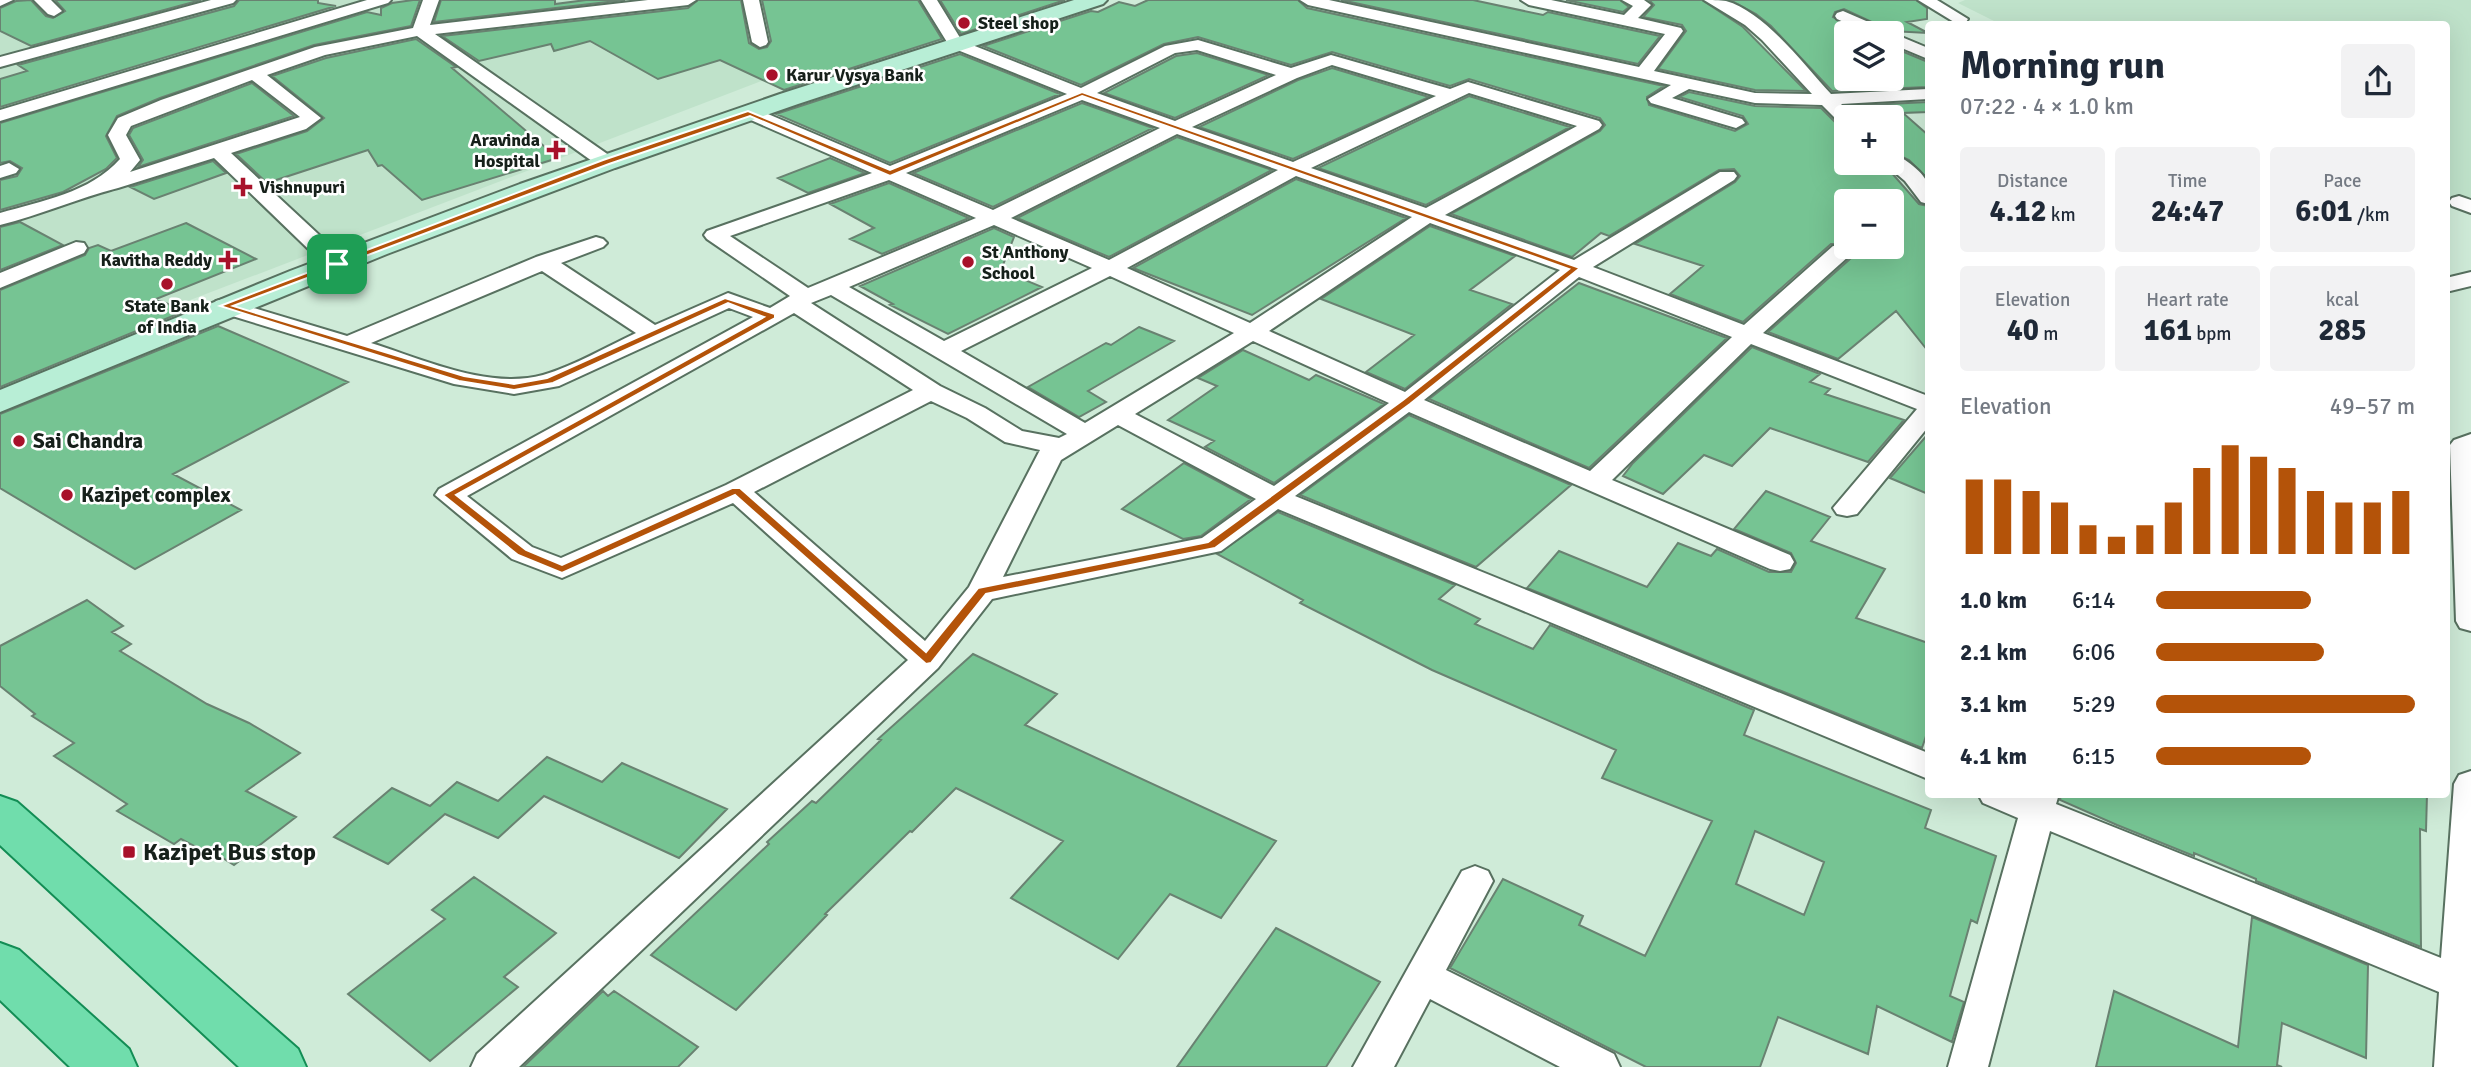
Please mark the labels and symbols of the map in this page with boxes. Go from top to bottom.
place label: Steel shop [978,12,1059,34]
marker: Steel shop [956,15,972,31]
place label: Karur Vysya Bank [786,64,924,86]
marker: Karur Vysya Bank [764,67,780,83]
place label: Aravinda Hospital [470,129,540,172]
marker: Aravinda Hospital [546,140,566,160]
place label: Vishnupuri [259,176,345,198]
marker: Vishnupuri [233,177,253,197]
pin [307,234,367,294]
place label: St Anthony School [982,241,1069,284]
place label: Kavitha Reddy [101,249,212,271]
marker: Kavitha Reddy [218,250,238,270]
marker: St Anthony School [960,254,976,270]
marker: State Bank of India [159,276,175,292]
place label: State Bank of India [125,295,210,338]
place label: Sai Chandra [33,428,143,454]
marker: Sai Chandra [11,433,27,449]
place label: Kazipet complex [81,482,232,508]
marker: Kazipet complex [59,487,75,503]
place label: Kazipet Bus stop [143,837,316,867]
marker: Kazipet Bus stop [121,844,137,860]

